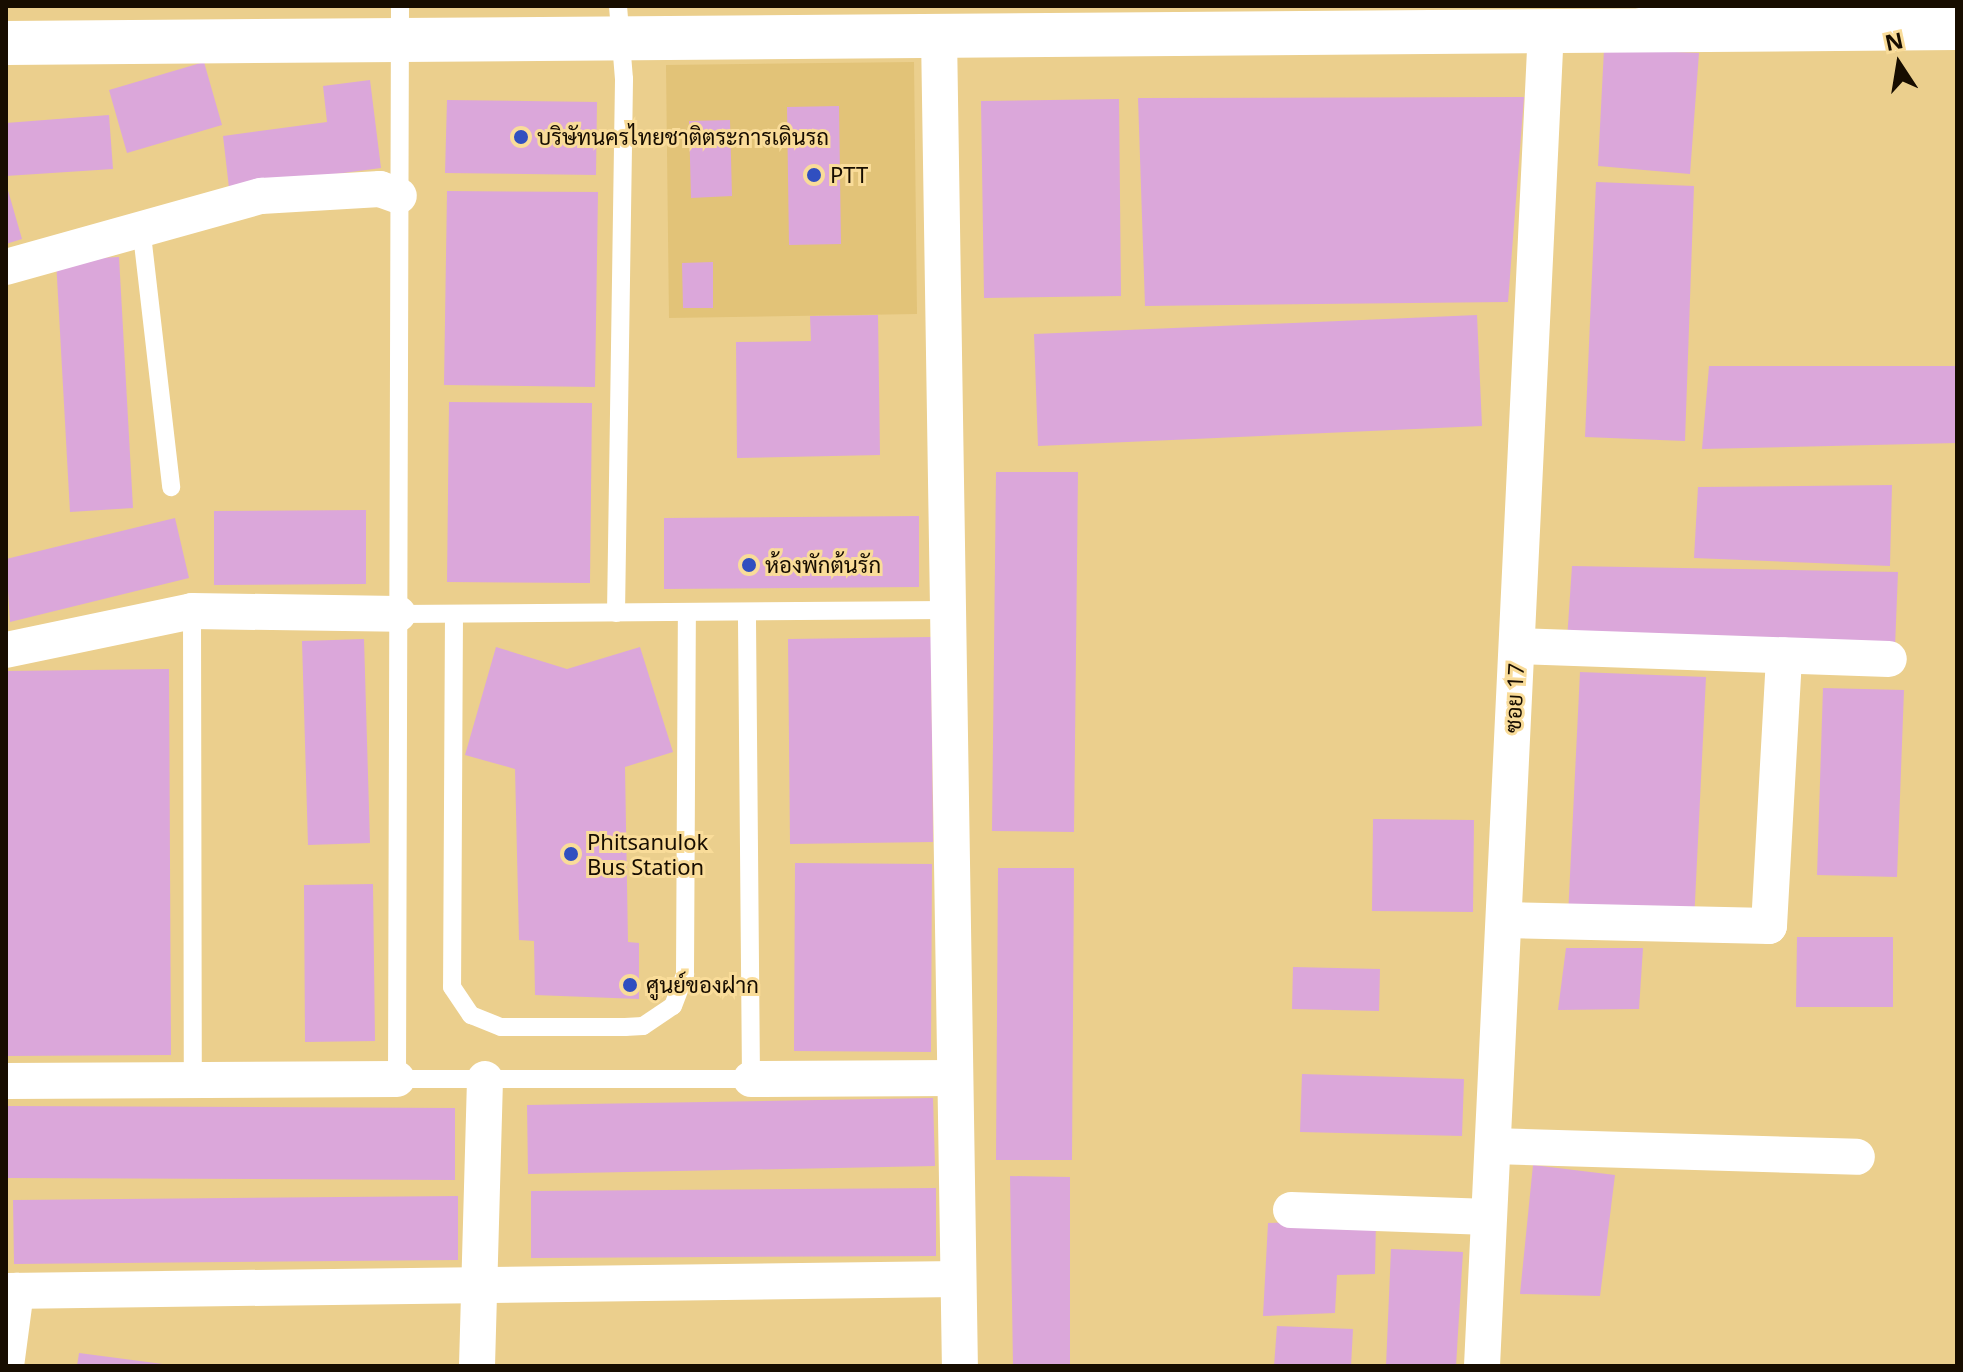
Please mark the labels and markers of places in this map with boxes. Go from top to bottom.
place label: บริษัทนครไทยชาติตระการเดินรถ [537,124,829,150]
marker: บริษัทนครไทยชาติตระการเดินรถ [512,128,530,146]
place label: PTT [830,162,868,188]
marker: PTT [805,166,823,184]
place label: ห้องพักต้นรัก [765,552,881,578]
marker: ห้องพักต้นรัก [740,556,758,574]
place label: Phitsanulok Bus Station [587,828,708,880]
marker: Phitsanulok Bus Station [562,845,580,863]
place label: ศูนย์ของฝาก [646,972,759,998]
marker: ศูนย์ของฝาก [621,976,639,994]

